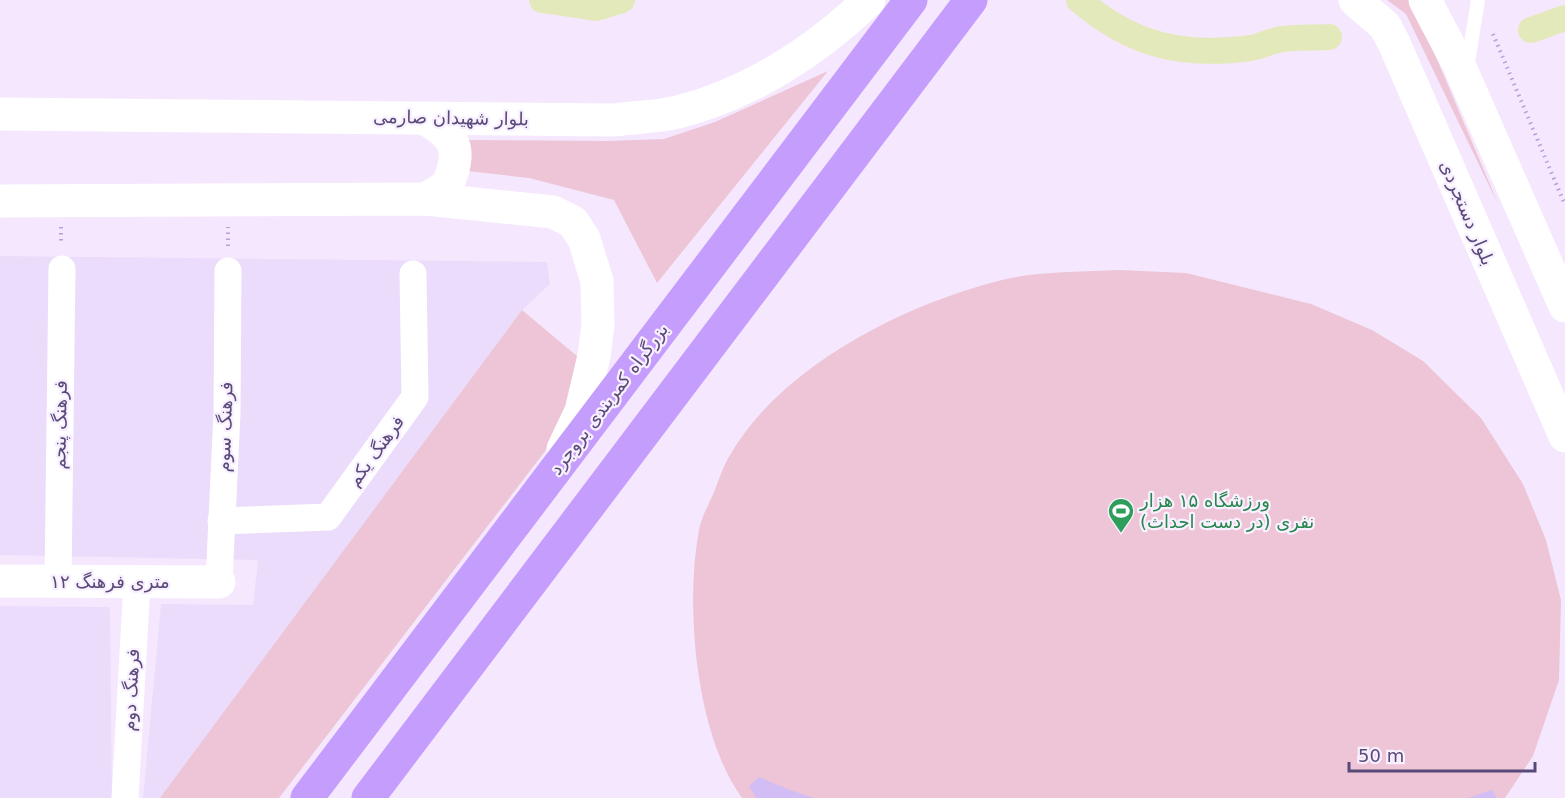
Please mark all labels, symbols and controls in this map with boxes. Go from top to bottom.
street label: بلوار شهیدان صارمی [373,106,529,130]
street label: بلوار دستجردی [1435,157,1499,269]
street label: بزرگراه کمربندی بروجرد [545,319,673,479]
street label: فرهنگ پنجم [48,380,72,470]
street label: فرهنگ سوم [212,381,238,473]
street label: فرهنگ یکم [343,411,409,491]
place label: ورزشگاه ۱۵ هزار نفری (در دست احداث) [1139,490,1314,533]
sports icon: ورزشگاه ۱۵ هزار نفری (در دست احداث) [1106,496,1136,534]
street label: ۱۲ متری فرهنگ [50,571,170,593]
street label: فرهنگ دوم [118,648,144,732]
scale bar [1349,735,1535,773]
text: 50 m [1358,745,1404,766]

